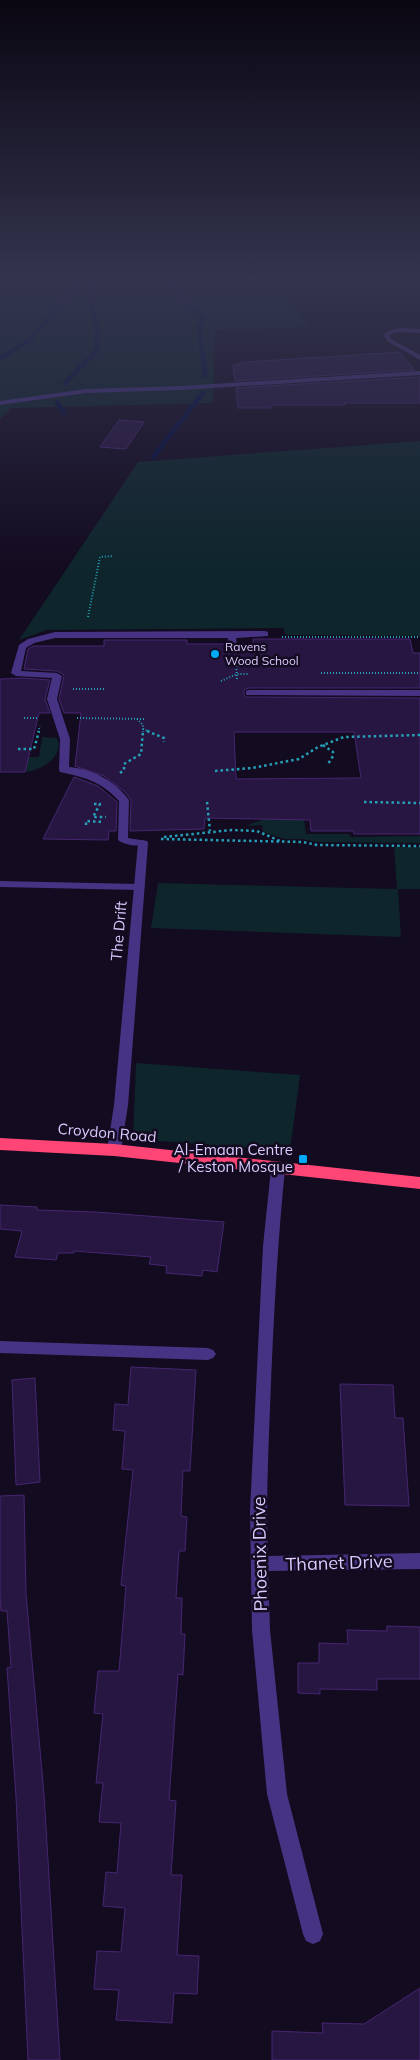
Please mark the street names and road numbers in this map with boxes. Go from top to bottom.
street label: The Drift [106,900,131,962]
street label: Croydon Road [57,1119,157,1146]
street label: Phoenix Drive [247,1496,272,1612]
street label: Thanet Drive [285,1549,393,1576]

